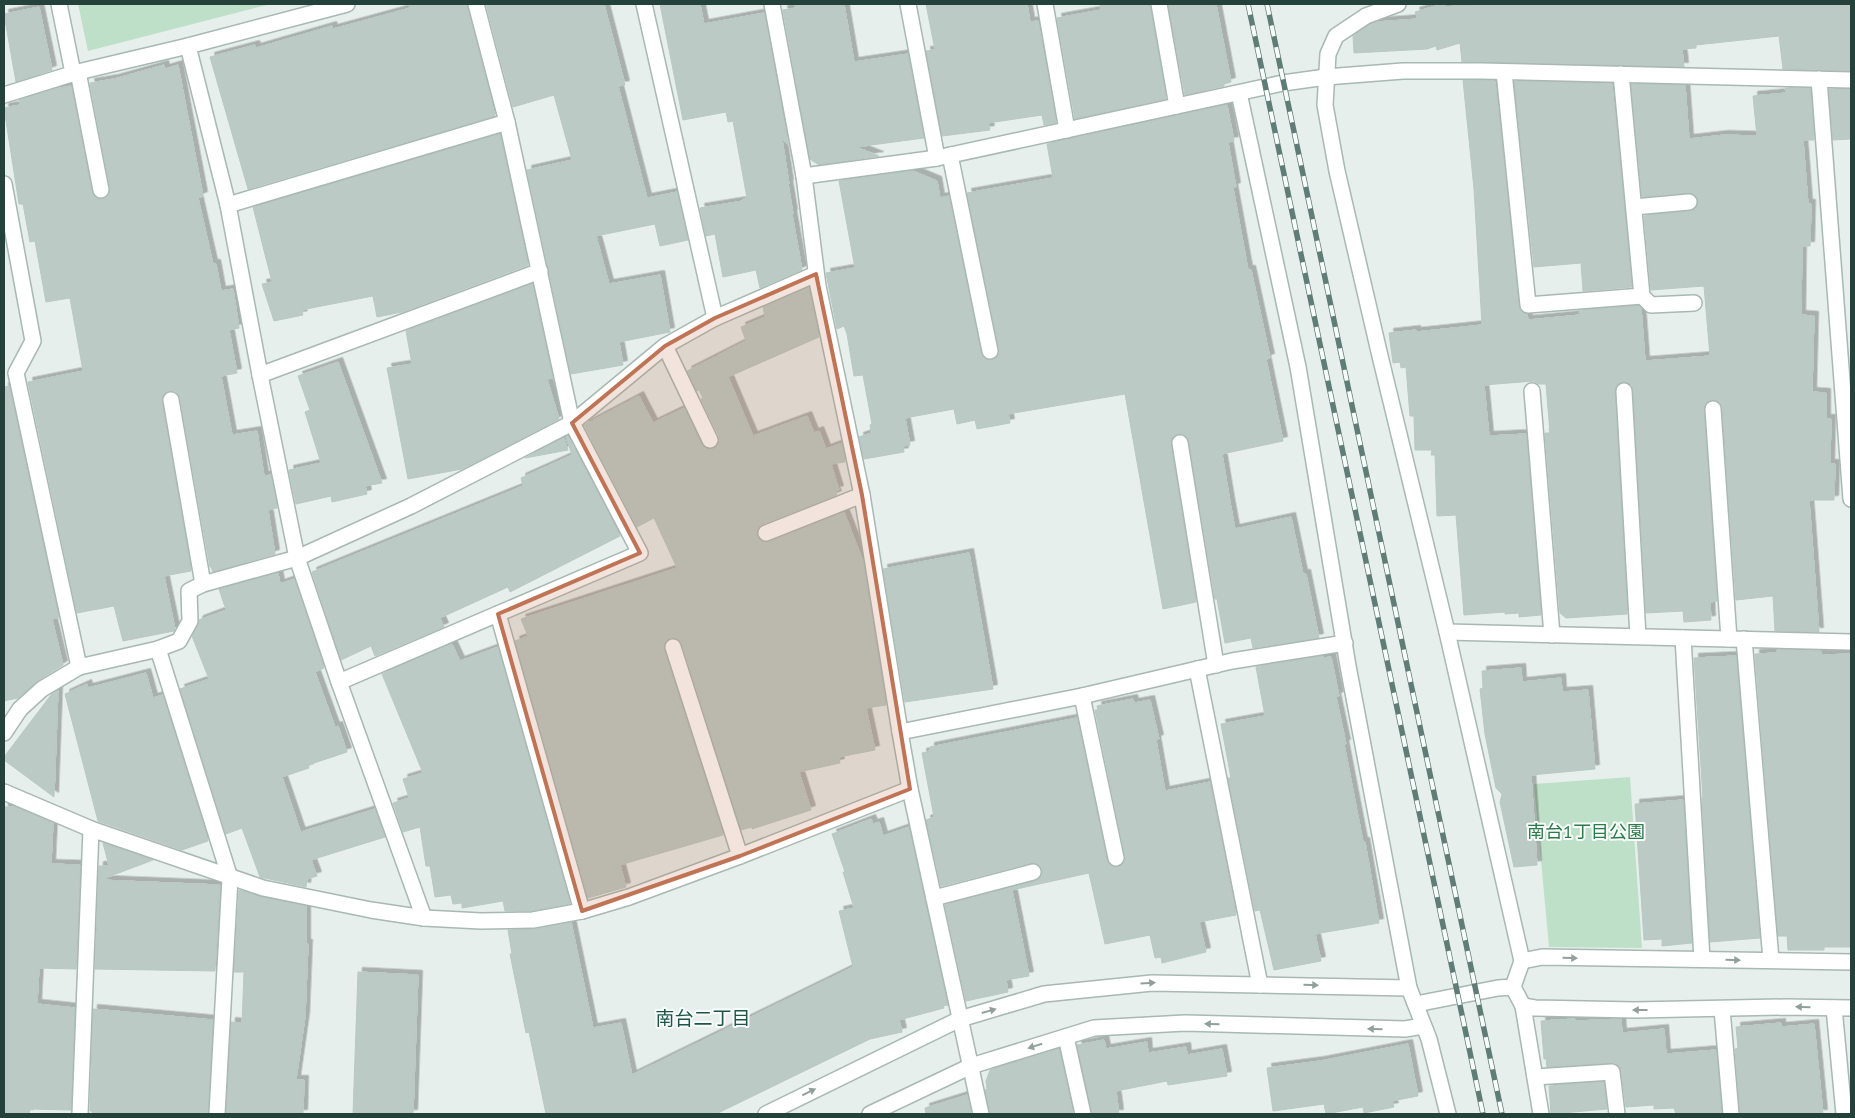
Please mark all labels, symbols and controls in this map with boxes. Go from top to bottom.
park label: 南台1丁目公園 [1527,820,1645,843]
one-way arrow [1562,954,1578,962]
one-way arrow [1725,956,1741,964]
one-way arrow [1141,979,1157,987]
one-way arrow [1303,981,1319,989]
one-way arrow [1794,1003,1810,1011]
district label: 南台二丁目 [655,1006,751,1030]
one-way arrow [981,1006,996,1014]
one-way arrow [1632,1006,1648,1014]
one-way arrow [1204,1020,1220,1028]
one-way arrow [1366,1024,1382,1032]
one-way arrow [1027,1042,1042,1050]
one-way arrow [802,1088,816,1096]

